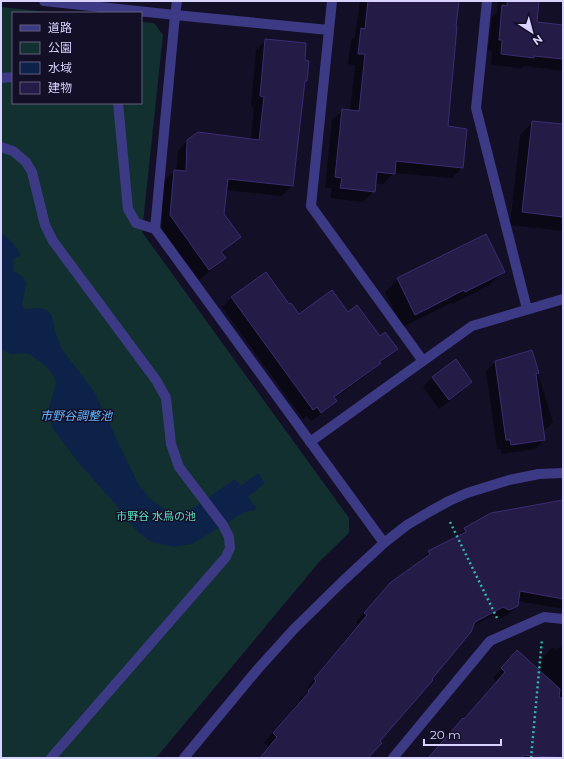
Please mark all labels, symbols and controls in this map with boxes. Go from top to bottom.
legend [12,12,142,104]
north arrow [512,12,552,52]
text: 道路 [48,20,72,35]
text: N [530,32,546,48]
text: 公園 [48,40,72,55]
text: 水域 [48,60,72,75]
text: 建物 [48,80,72,95]
water label: 市野谷調整池 [40,408,113,423]
park label: 市野谷 水鳥の池 [116,509,196,523]
scale bar [424,721,501,747]
text: 20 m [430,727,461,742]

